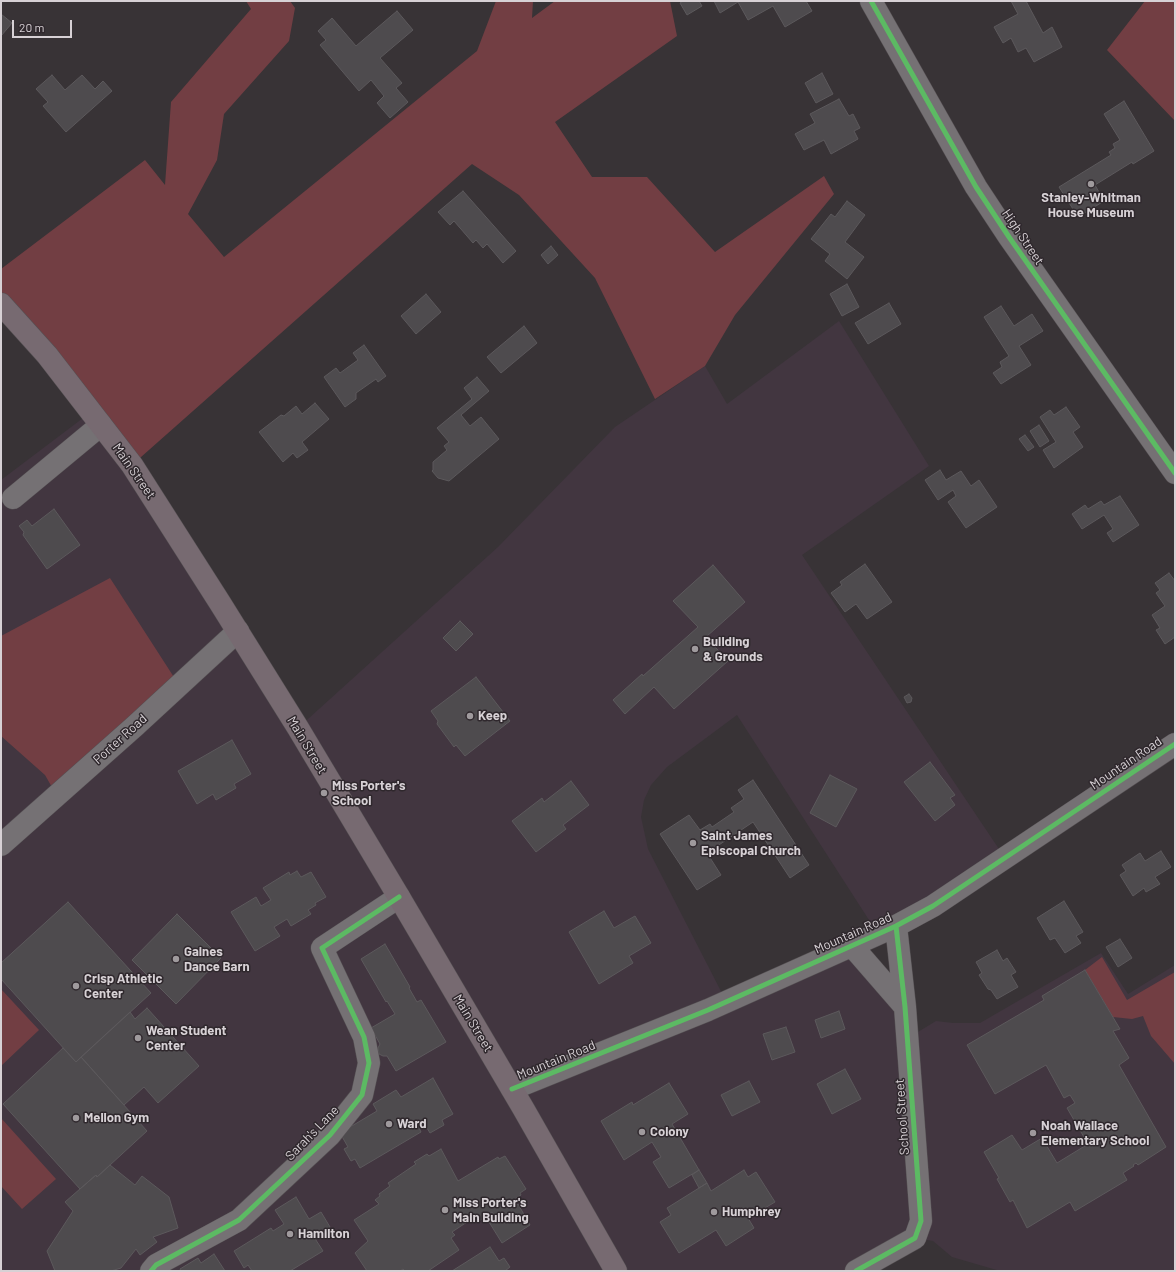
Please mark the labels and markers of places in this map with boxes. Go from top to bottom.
marker: Stanley-Whitman House Museum [1086,179,1096,189]
place label: Stanley-Whitman House Museum [1041,190,1141,221]
place label: Building & Grounds [703,634,763,665]
marker: Building & Grounds [690,644,700,654]
place label: Keep [478,708,507,724]
marker: Keep [465,711,475,721]
place label: Miss Porter's School [332,778,405,809]
marker: Miss Porter's School [319,788,329,798]
place label: Saint James Episcopal Church [701,828,801,859]
marker: Saint James Episcopal Church [688,838,698,848]
place label: Gaines Dance Barn [184,944,250,975]
marker: Gaines Dance Barn [171,954,181,964]
place label: Crisp Athletic Center [84,971,162,1002]
marker: Crisp Athletic Center [71,981,81,991]
place label: Wean Student Center [146,1023,226,1054]
marker: Wean Student Center [133,1033,143,1043]
place label: Mellon Gym [84,1110,149,1126]
marker: Mellon Gym [71,1113,81,1123]
place label: Ward [397,1116,427,1132]
place label: Noah Wallace Elementary School [1041,1118,1149,1149]
marker: Ward [384,1119,394,1129]
place label: Colony [650,1124,689,1140]
marker: Colony [637,1127,647,1137]
marker: Noah Wallace Elementary School [1028,1128,1038,1138]
place label: Miss Porter's Main Building [453,1195,529,1226]
place label: Humphrey [722,1204,781,1220]
marker: Miss Porter's Main Building [440,1205,450,1215]
marker: Humphrey [709,1207,719,1217]
place label: Hamilton [298,1226,350,1242]
marker: Hamilton [285,1229,295,1239]

